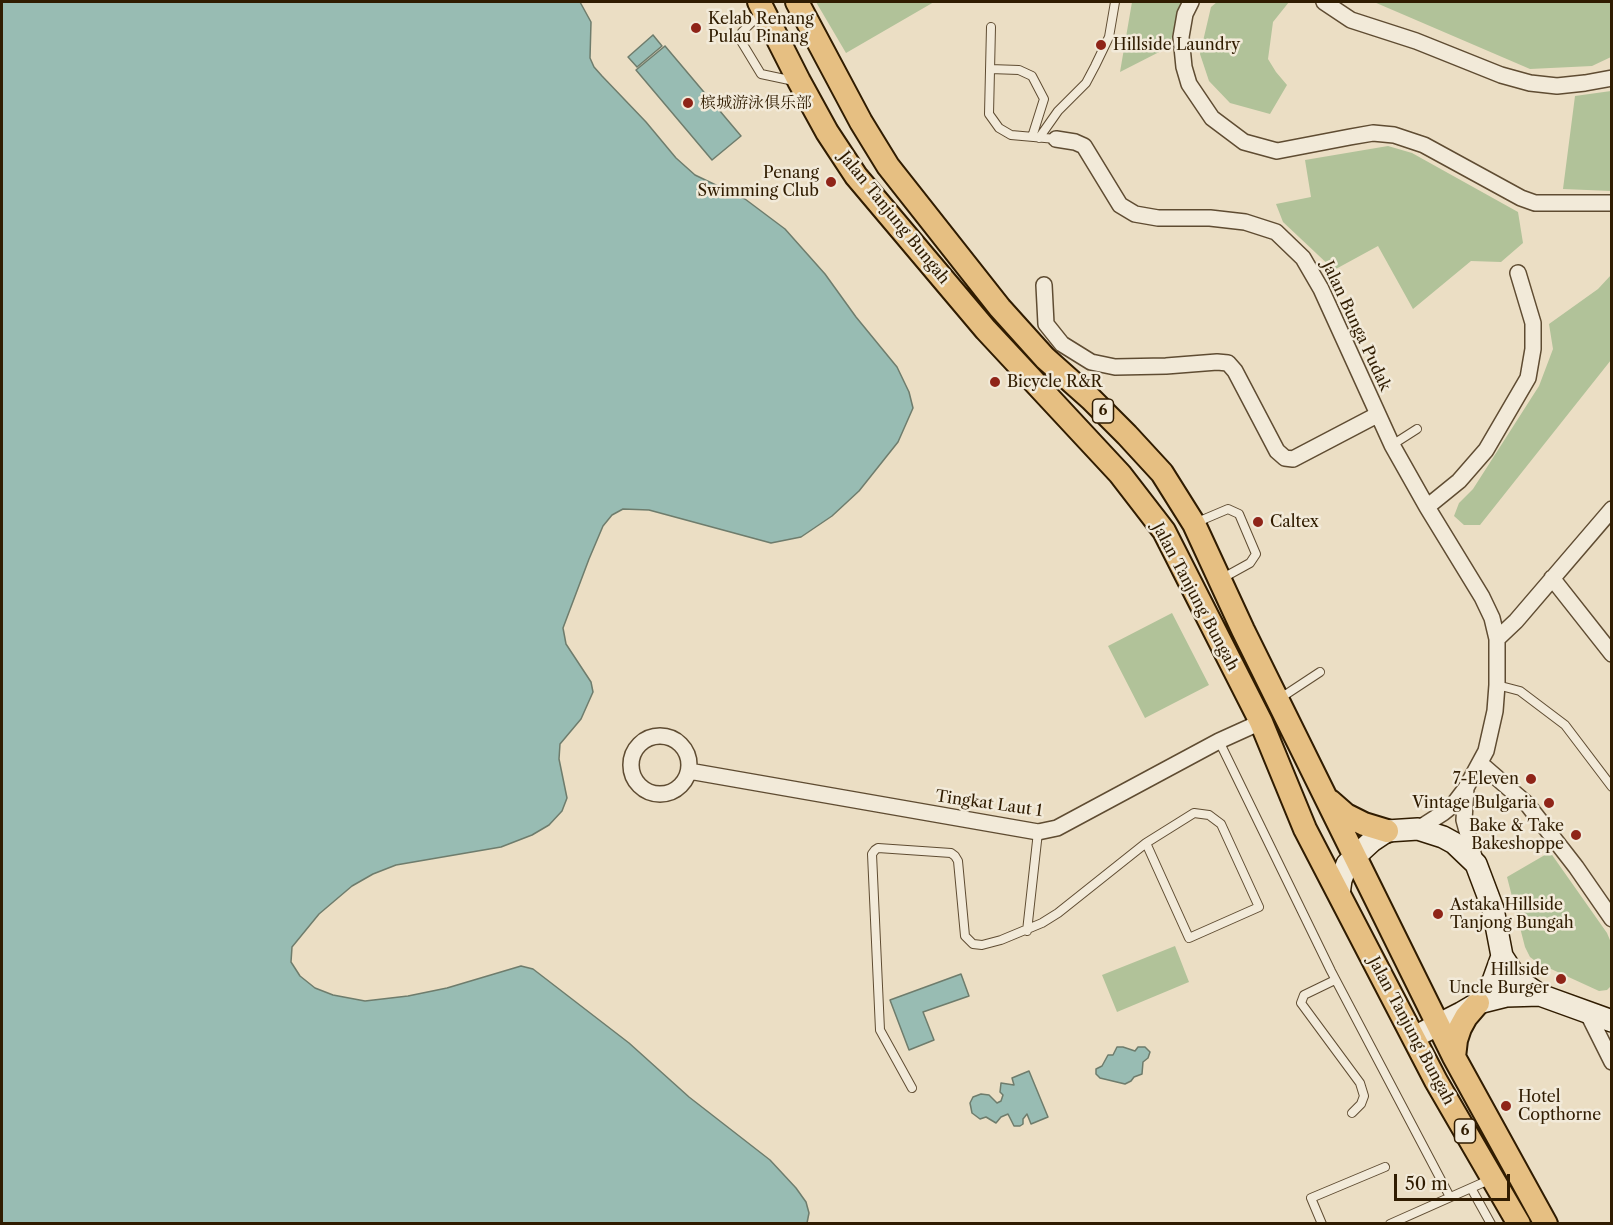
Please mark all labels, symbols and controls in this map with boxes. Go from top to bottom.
place label: Kelab Renang Pulau Pinang [708,9,814,47]
marker: Kelab Renang Pulau Pinang [689,21,703,35]
place label: Hillside Laundry [1113,35,1240,55]
marker: Hillside Laundry [1094,38,1108,52]
place label: 槟城游泳俱乐部 [700,93,812,113]
marker: 槟城游泳俱乐部 [681,96,695,110]
street label: Jalan Tanjung Bungah [835,148,953,288]
place label: Penang Swimming Club [697,163,819,201]
marker: Penang Swimming Club [824,175,838,189]
street label: Jalan Bunga Pudak [1317,258,1395,394]
place label: Bicycle R&R [1007,372,1102,392]
marker: Bicycle R&R [988,375,1002,389]
road number: 6 [1092,399,1114,423]
place label: Caltex [1270,512,1319,532]
marker: Caltex [1251,515,1265,529]
street label: Jalan Tanjung Bungah [1148,520,1242,674]
place label: 7-Eleven [1453,769,1519,789]
marker: 7-Eleven [1524,772,1538,786]
street label: Tingkat Laut 1 [934,787,1044,821]
place label: Vintage Bulgaria [1412,793,1537,813]
marker: Vintage Bulgaria [1542,796,1556,810]
place label: Bake & Take Bakeshoppe [1469,816,1564,854]
marker: Bake & Take Bakeshoppe [1569,828,1583,842]
place label: Astaka Hillside Tanjong Bungah [1450,895,1574,933]
marker: Astaka Hillside Tanjong Bungah [1431,907,1445,921]
street label: Jalan Tanjung Bungah [1364,954,1458,1108]
place label: Hillside Uncle Burger [1449,960,1549,998]
marker: Hillside Uncle Burger [1554,972,1568,986]
place label: Hotel Copthorne [1518,1087,1601,1125]
marker: Hotel Copthorne [1499,1099,1513,1113]
road number: 6 [1454,1119,1476,1143]
scale bar [1397,1162,1512,1200]
text: 50 m [1405,1173,1448,1195]

